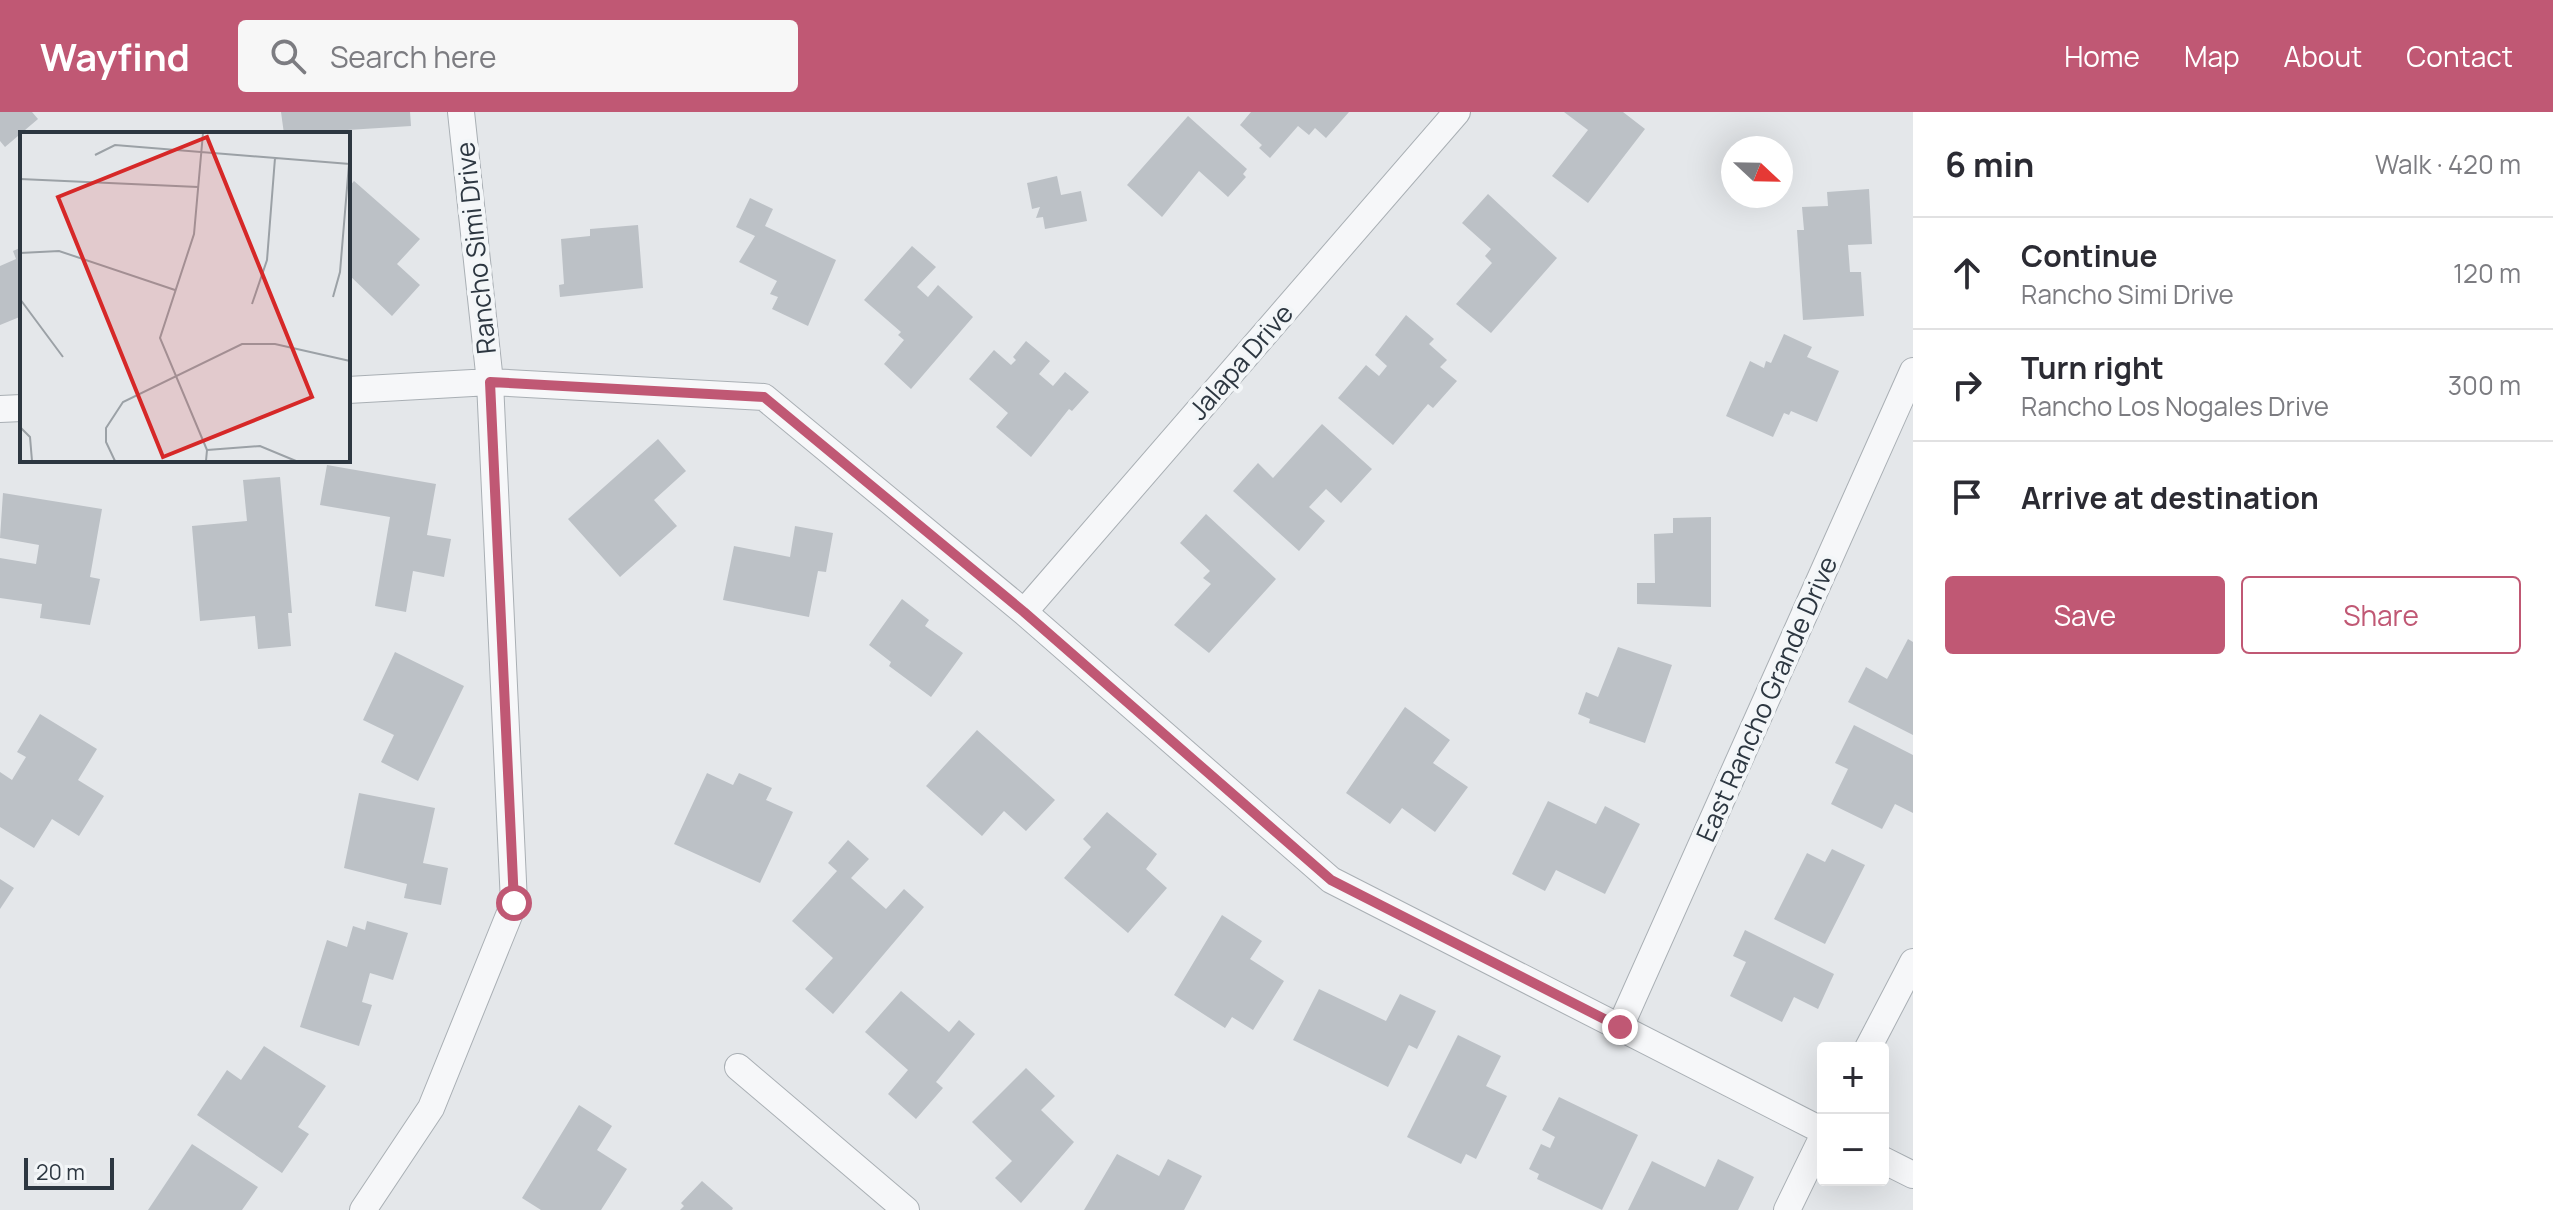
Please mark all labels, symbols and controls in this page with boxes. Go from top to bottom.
search box [238,20,798,92]
text: Wayfind [40,30,190,82]
icon: search [266,34,310,78]
text: Search here [330,36,497,77]
text: Home [2064,37,2140,75]
text: Map [2184,37,2240,75]
text: About [2284,37,2362,75]
text: Contact [2406,37,2513,75]
inset map [20,132,350,462]
north arrow [1721,136,1793,208]
street label: Rancho Simi Drive [446,140,504,356]
text: 6 min [1945,141,2034,187]
text: Walk · 420 m [2375,146,2521,182]
text: Continue [2021,235,2157,276]
icon: ahead [1945,251,1989,295]
text: 120 m [2453,255,2521,291]
text: Rancho Simi Drive [2021,276,2234,312]
street label: Jalapa Drive [1180,296,1301,427]
text: Turn right [2021,347,2164,388]
icon: right [1945,363,1989,407]
text: 300 m [2448,367,2521,403]
text: Rancho Los Nogales Drive [2021,388,2329,424]
icon: arrive [1945,475,1989,519]
text: Arrive at destination [2021,477,2319,518]
street label: East Rancho Grande Drive [1687,550,1845,847]
button: Save [1945,576,2225,654]
button: Share [2241,576,2521,654]
route start [496,885,532,921]
route end [1602,1009,1638,1045]
map controls [1817,1042,1889,1186]
button: + [1817,1042,1889,1114]
button: − [1817,1114,1889,1186]
scale bar [24,1154,114,1190]
text: 20 m [36,1157,85,1187]

